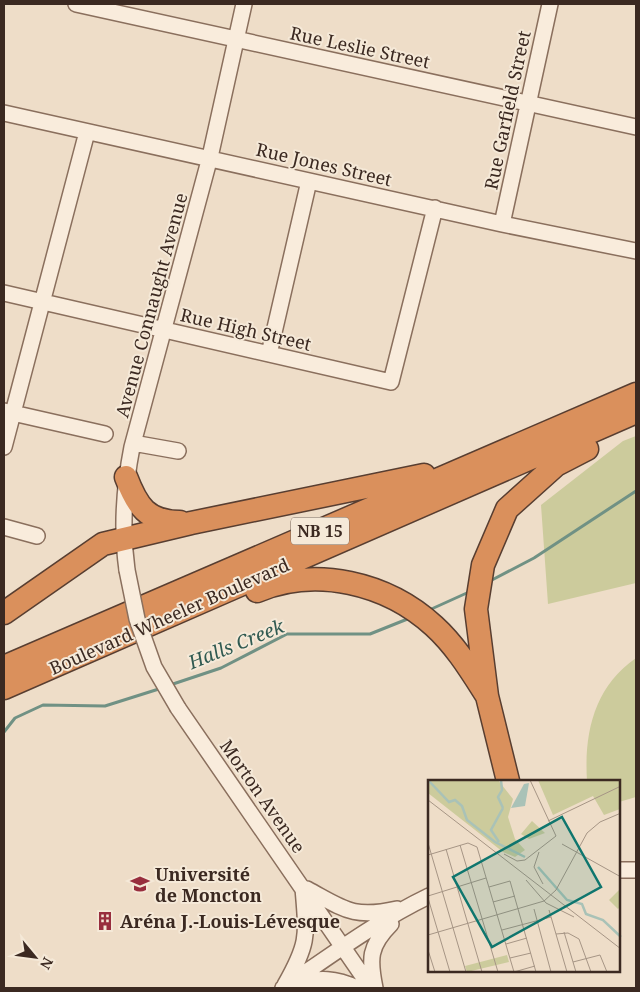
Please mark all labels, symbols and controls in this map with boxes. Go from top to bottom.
street label: Rue Leslie Street [288,20,432,74]
street label: Rue Garfield Street [478,28,536,192]
street label: Rue Jones Street [254,137,394,191]
street label: Avenue Connaught Avenue [109,190,193,420]
street label: Rue High Street [178,302,314,356]
road number: NB 15 [291,518,349,544]
street label: Boulevard Wheeler Boulevard [45,552,293,680]
water label: Halls Creek [183,613,289,675]
street label: Morton Avenue [215,735,311,857]
inset map [428,780,620,972]
place label: Université de Moncton [155,862,262,907]
school or university icon: Université de Moncton [129,873,151,895]
place label: Aréna J.-Louis-Lévesque [120,909,340,933]
building icon: Aréna J.-Louis-Lévesque [94,910,116,932]
north arrow [10,932,60,982]
text: N [36,954,58,973]

